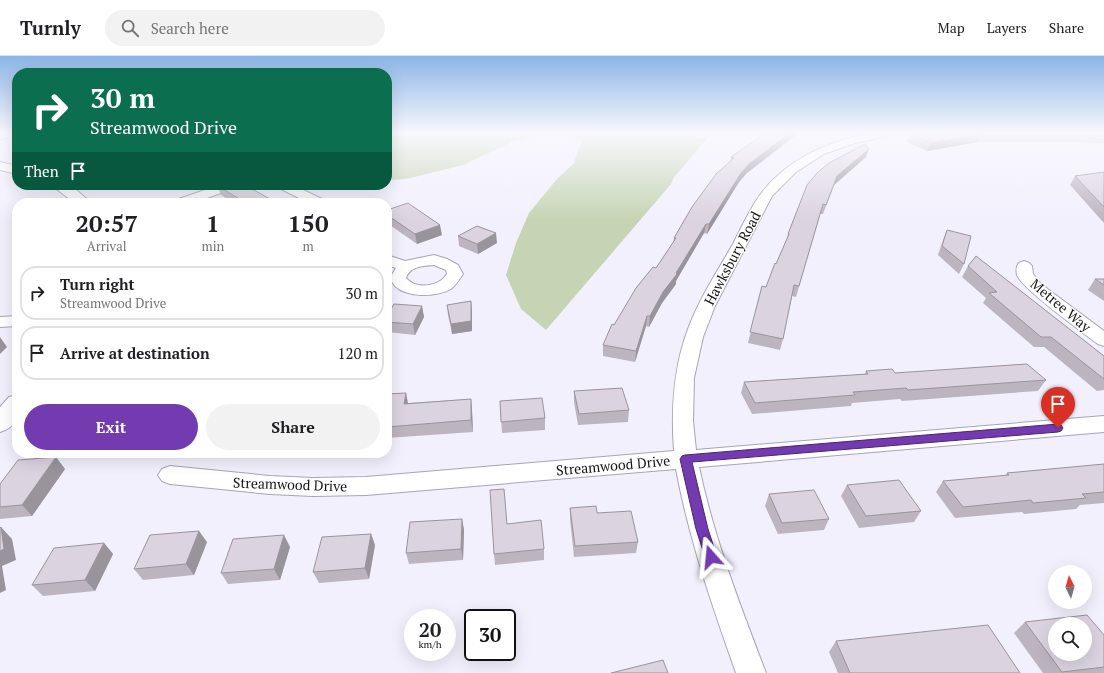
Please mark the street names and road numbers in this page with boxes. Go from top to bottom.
street label: Hawksbury Road [699,208,765,308]
street label: Metree Way [1027,274,1096,337]
street label: Streamwood Drive [555,451,671,479]
street label: Streamwood Drive [233,473,347,495]

